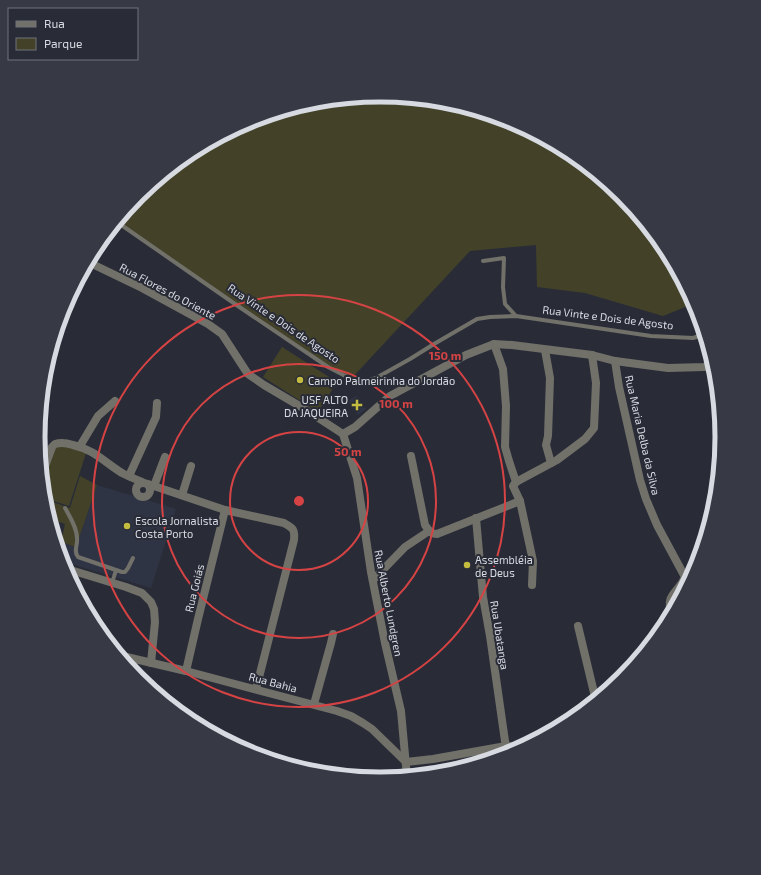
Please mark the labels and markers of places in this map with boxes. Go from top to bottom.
place label: Campo Palmeirinha do Jordão [308,374,455,387]
marker: Campo Palmeirinha do Jordão [295,375,305,385]
place label: USF ALTO DA JAQUEIRA [284,393,348,420]
marker: USF ALTO DA JAQUEIRA [351,399,363,411]
centre of rings [292,494,306,508]
place label: Escola Jornalista Costa Porto [135,514,218,540]
marker: Escola Jornalista Costa Porto [122,521,132,531]
place label: Assembléia de Deus [475,553,533,579]
marker: Assembléia de Deus [462,560,472,570]

